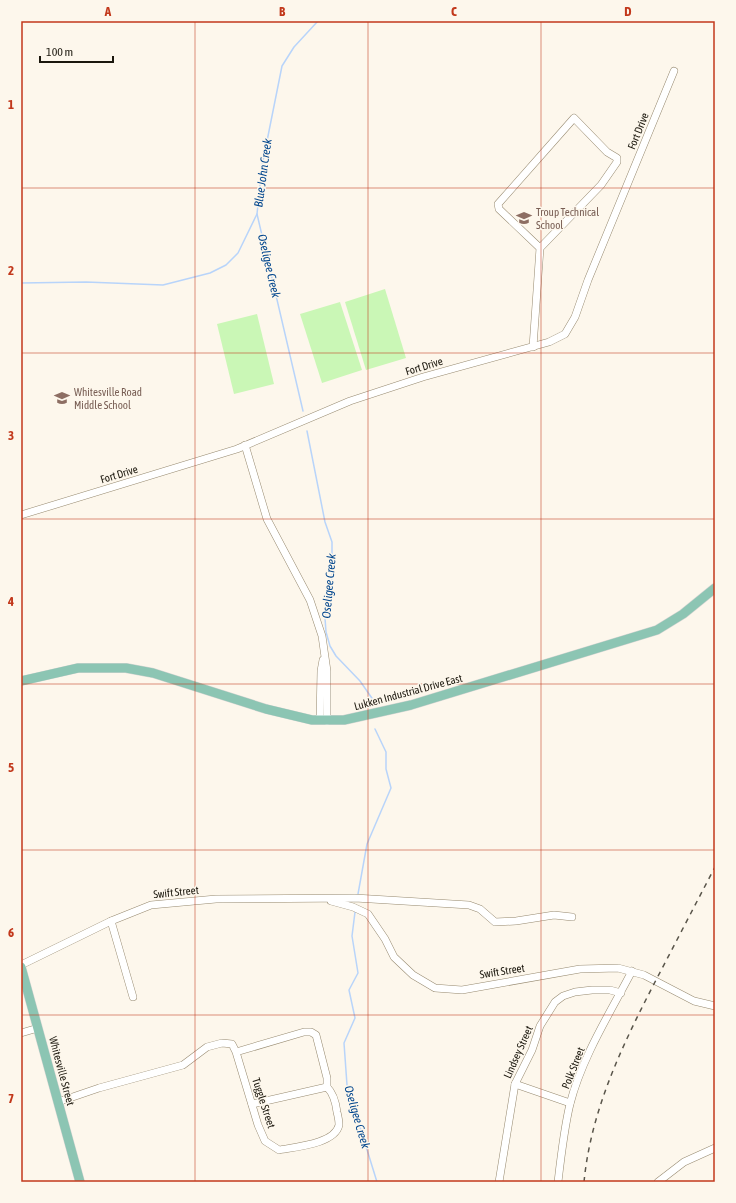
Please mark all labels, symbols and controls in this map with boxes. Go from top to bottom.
text: A [104,4,112,19]
text: B [279,4,286,19]
text: C [451,4,457,19]
text: D [624,4,632,19]
scale bar [40,38,113,64]
text: 100 m [46,45,73,59]
text: 1 [8,97,14,112]
street label: Fort Drive [625,111,651,151]
water label: Blue John Creek [251,137,275,208]
place label: Troup Technical School [536,206,599,231]
school or university icon: Troup Technical School [515,209,533,227]
water label: Oseligee Creek [255,233,283,300]
text: 2 [8,263,14,278]
street label: Fort Drive [404,355,444,377]
place label: Whitesville Road Middle School [74,386,142,411]
school or university icon: Whitesville Road Middle School [53,389,71,407]
text: 3 [8,428,14,443]
street label: Fort Drive [99,463,139,485]
water label: Oseligee Creek [319,552,339,619]
text: 4 [7,594,14,609]
street label: Lukken Industrial Drive East [353,672,463,712]
text: 5 [8,760,14,775]
street label: Swift Street [153,884,199,900]
text: 6 [8,925,14,940]
street label: Swift Street [479,962,525,980]
street label: Lindsey Street [501,1024,535,1080]
street label: Whitesville Street [47,1035,77,1107]
street label: Polk Street [559,1045,587,1091]
street label: Tuggle Street [250,1076,278,1130]
water label: Oseligee Creek [341,1084,373,1151]
text: 7 [8,1091,14,1106]

